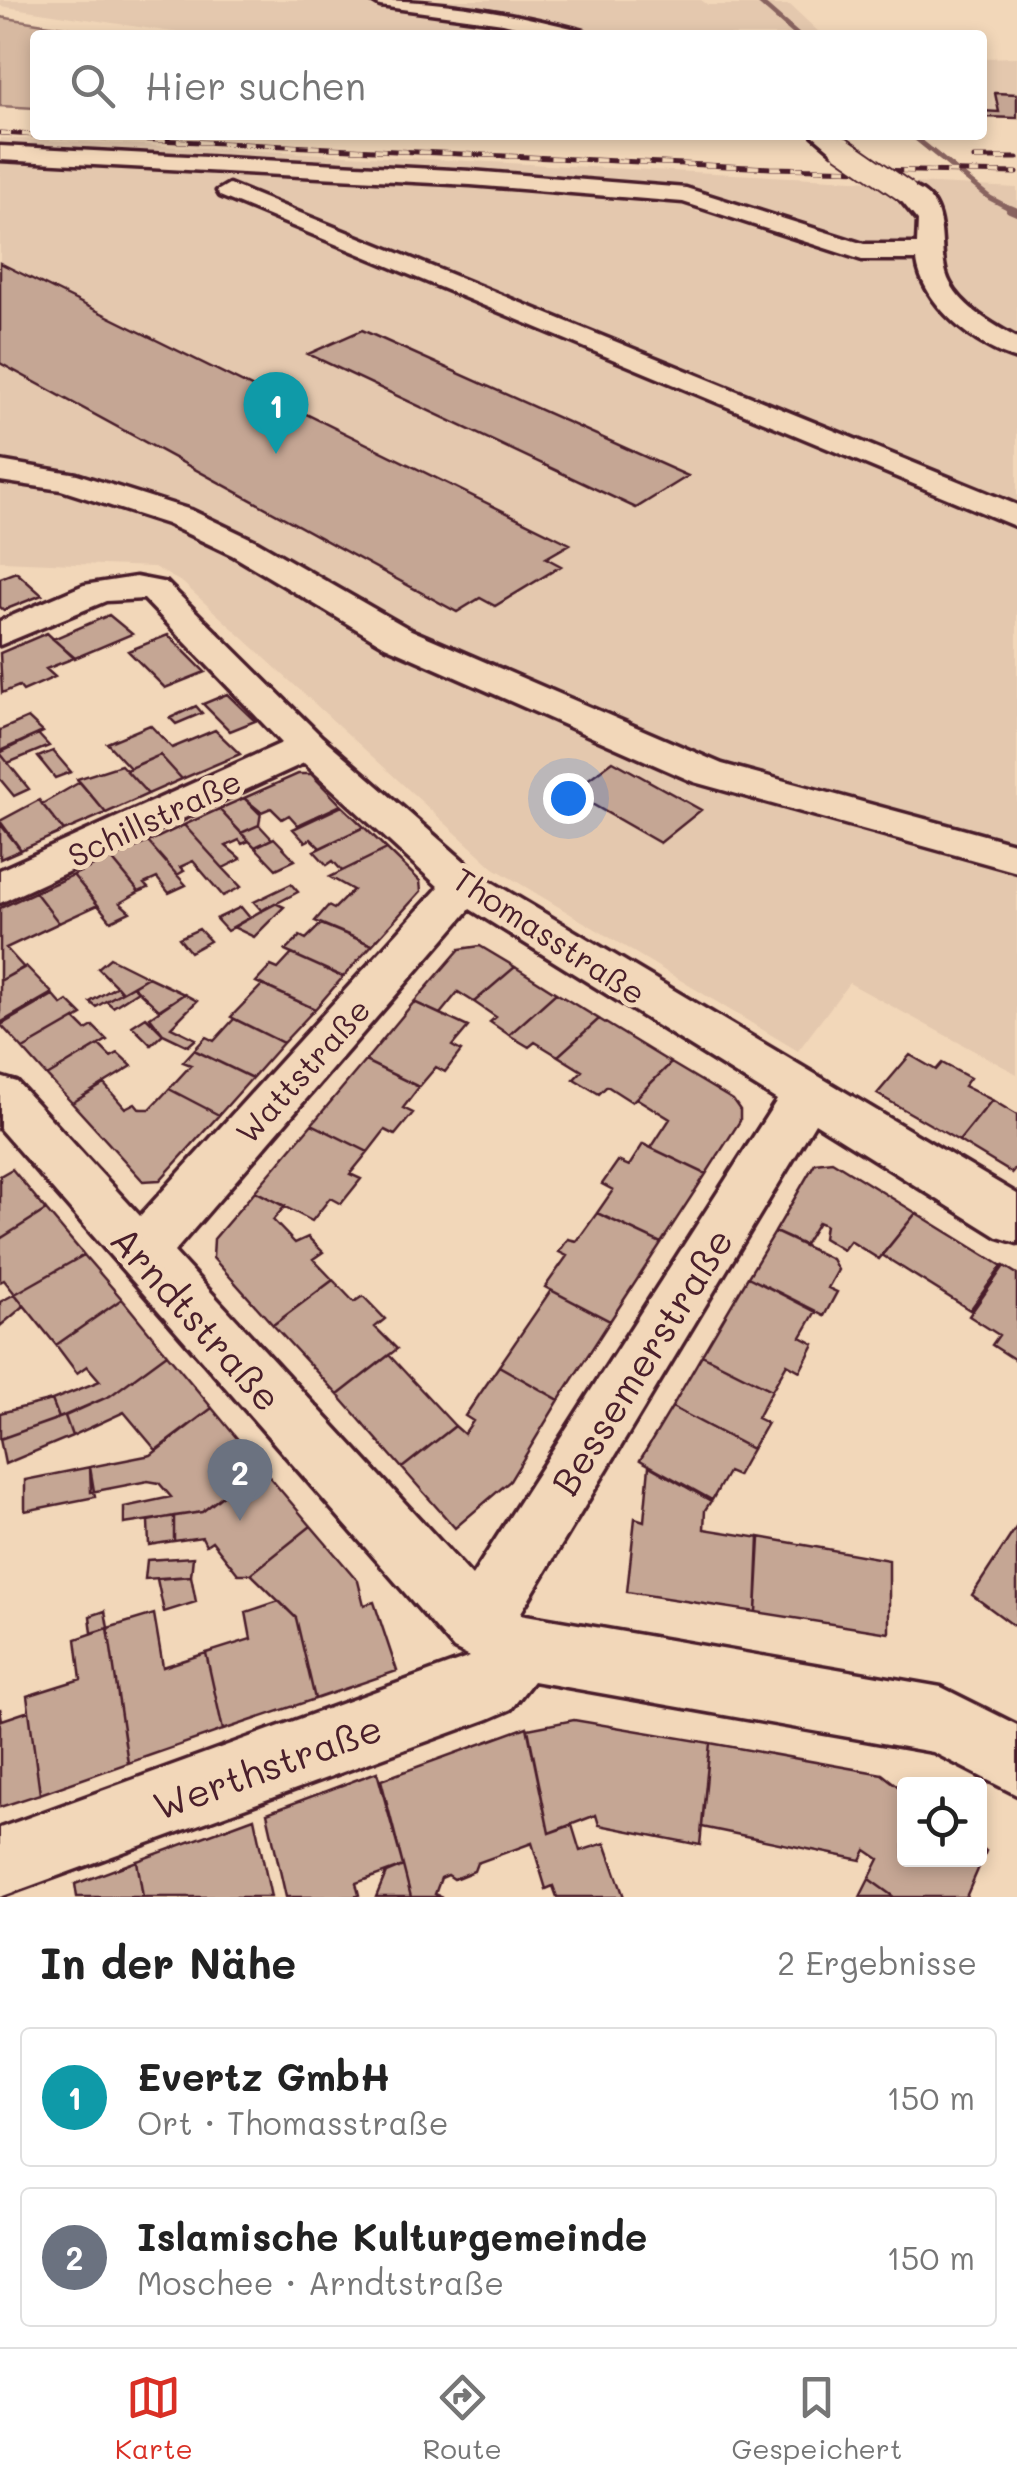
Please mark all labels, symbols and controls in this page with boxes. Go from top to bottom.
search box [30,30,987,140]
icon: search [65,58,120,113]
text: Hier suchen [145,60,366,110]
pin: 1 [244,372,308,454]
street label: Schillstraße [61,759,247,875]
your location [543,773,594,824]
street label: Thomasstraße [446,857,654,1013]
street label: Wattstraße [226,988,378,1152]
street label: Arndtstraße [101,1215,293,1421]
street label: Bessemerstraße [539,1218,743,1504]
pin: 2 [208,1438,272,1521]
street label: Werthstraße [146,1702,388,1830]
map controls [897,1777,987,1867]
button: locate [897,1777,987,1867]
text: In der Nähe [40,1935,296,1990]
text: 2 Ergebnisse [777,1941,977,1983]
text: Evertz GmbH [137,2051,391,2101]
text: 1 [67,2076,82,2118]
text: 150 m [887,2076,975,2118]
text: Ort · Thomasstraße [137,2101,449,2143]
text: Islamische Kulturgemeinde [137,2211,647,2261]
text: 2 [66,2236,83,2278]
text: 150 m [887,2236,975,2278]
text: Moschee · Arndtstraße [137,2261,504,2303]
tab: Karte [115,2370,193,2466]
tab: Route [422,2370,502,2466]
tab: Gespeichert [731,2370,902,2466]

